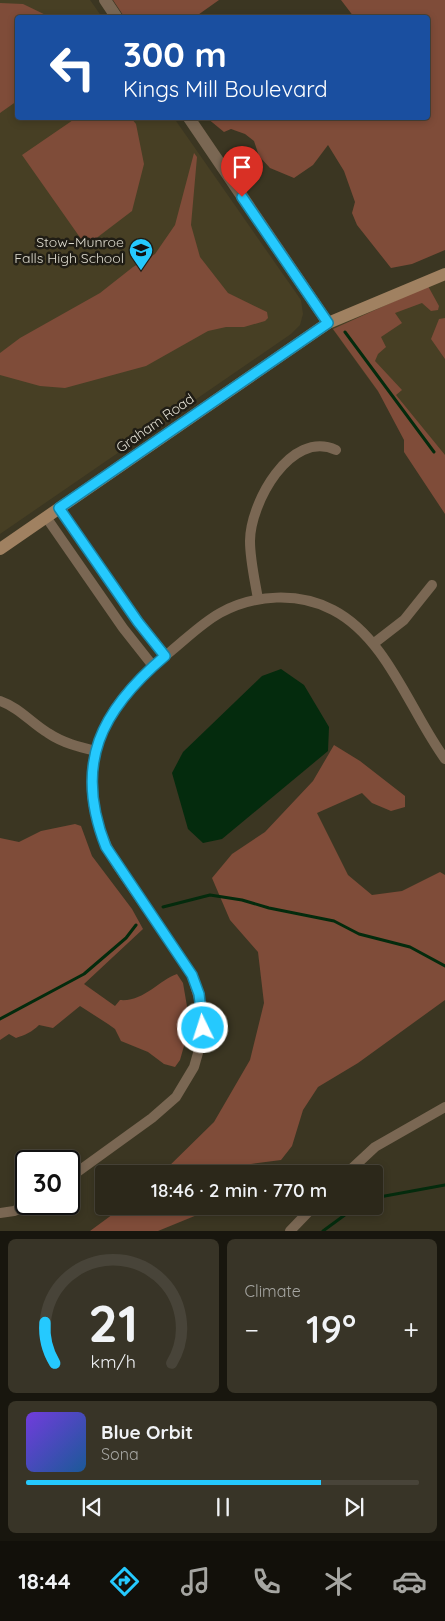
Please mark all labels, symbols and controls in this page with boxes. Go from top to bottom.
text: 300 m [123,32,227,76]
icon: left [40,35,105,100]
text: Kings Mill Boulevard [123,75,328,103]
pin [221,146,263,197]
icon: arrive [228,153,256,181]
place label: Stow–Munroe Falls High School [14,233,124,267]
school or university icon: Stow–Munroe Falls High School [128,237,154,271]
street label: Graham Road [112,389,198,457]
position arrow [176,1001,228,1053]
speed limit sign: 30 [15,1150,80,1215]
text: 18:46 · 2 min · 770 m [151,1178,327,1202]
text: Climate [245,1281,301,1301]
text: 21 [88,1290,138,1355]
text: 19° [306,1305,356,1353]
text: − [245,1312,259,1347]
text: + [403,1312,419,1347]
text: km/h [91,1350,136,1372]
text: Blue Orbit [101,1420,193,1444]
text: Sona [101,1444,139,1464]
icon: previous [78,1493,106,1521]
icon: pause [209,1493,237,1521]
icon: next [340,1493,368,1521]
icon: directions [107,1564,142,1599]
icon: music [178,1564,213,1599]
icon: phone [249,1564,284,1599]
icon: climate [321,1564,356,1599]
icon: car [392,1564,427,1599]
text: 18:44 [18,1567,71,1595]

